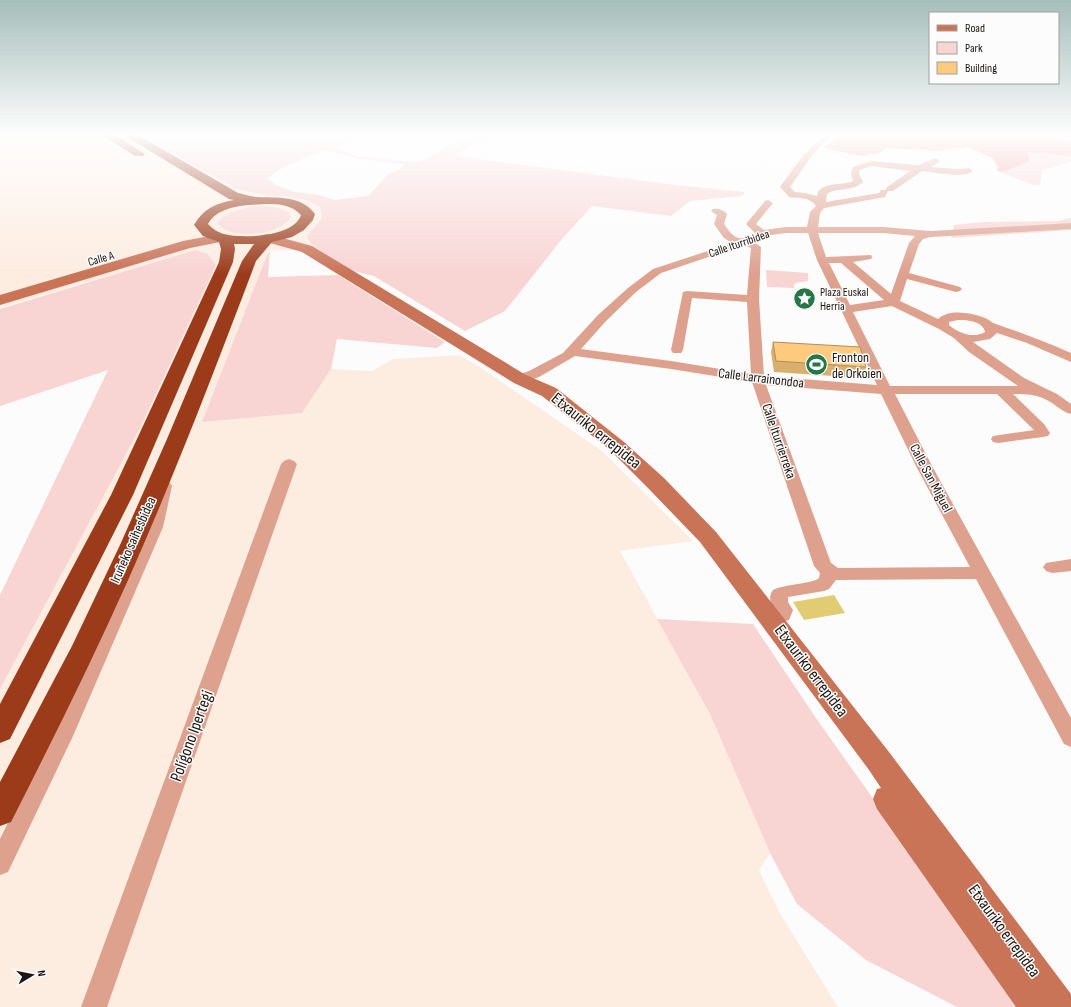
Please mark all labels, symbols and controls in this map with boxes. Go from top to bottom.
legend [929,12,1059,84]
text: Road [965,21,985,36]
text: Park [965,41,983,56]
text: Building [965,61,997,76]
street label: Calle Iturribidea [707,226,772,261]
street label: Calle A [86,248,117,270]
place label: Plaza Euskal Herria [820,285,868,314]
place icon: Plaza Euskal Herria [791,286,817,312]
place label: Fronton de Orkoien [832,349,882,382]
sports icon: Fronton de Orkoien [803,352,829,378]
street label: Calle Larrainondoa [717,364,805,392]
street label: Etxauriko errepidea [547,389,645,473]
street label: Calle Iturrierreka [758,401,800,481]
street label: Calle San Miguel [906,441,956,515]
street label: Iruñeko saihesbidea [106,494,160,586]
street label: Etxauriko errepidea [770,621,852,721]
street label: Polígono Ipertegi [166,688,218,784]
street label: Etxauriko errepidea [964,881,1044,981]
north arrow [12,955,52,995]
text: N [34,969,48,977]

